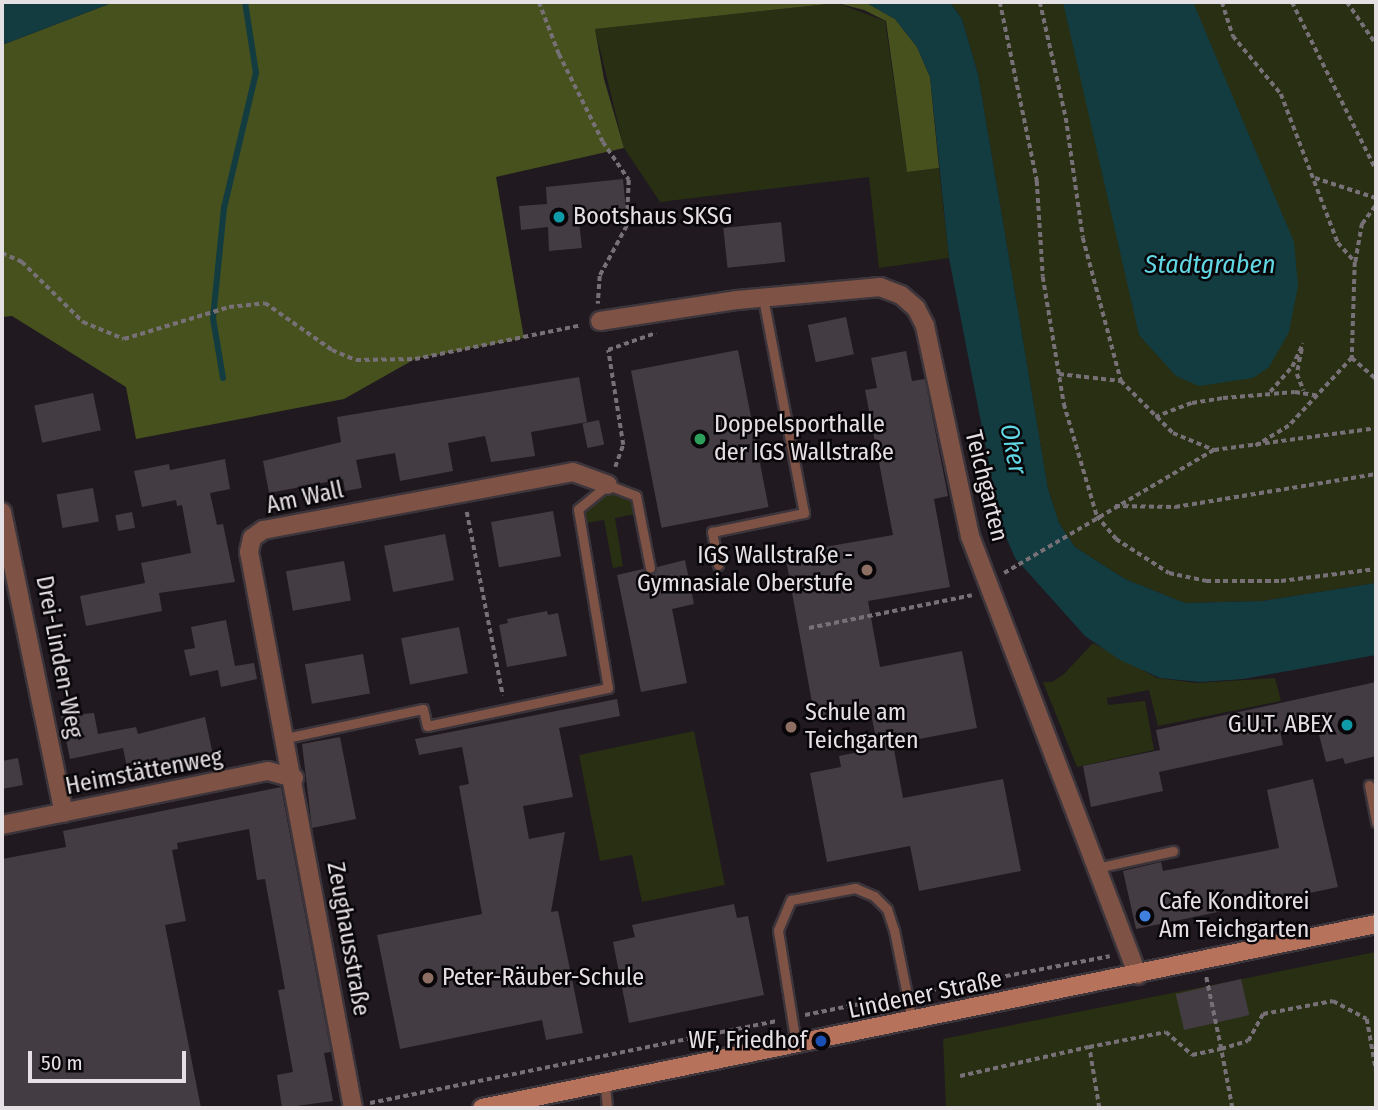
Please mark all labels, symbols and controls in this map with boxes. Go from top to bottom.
place label: Bootshaus SKSG [573,203,732,231]
marker: Bootshaus SKSG [551,209,567,225]
water label: Stadtgraben [1145,249,1275,281]
place label: Doppelsporthalle der IGS Wallstraße [714,411,894,467]
water label: Oker [993,421,1033,477]
street label: Teichgarten [958,427,1014,545]
marker: Doppelsporthalle der IGS Wallstraße [692,431,708,447]
street label: Am Wall [264,476,346,520]
place label: IGS Wallstraße - Gymnasiale Oberstufe [637,542,853,598]
marker: IGS Wallstraße - Gymnasiale Oberstufe [859,562,875,578]
street label: Drei-Linden-Weg [29,573,89,741]
place label: Schule am Teichgarten [805,699,919,755]
place label: G.U.T. ABEX [1228,711,1333,739]
marker: G.U.T. ABEX [1339,717,1355,733]
marker: Schule am Teichgarten [783,719,799,735]
street label: Heimstättenweg [63,743,225,801]
street label: Zeughausstraße [320,860,376,1018]
place label: Cafe Konditorei Am Teichgarten [1159,888,1310,944]
marker: Cafe Konditorei Am Teichgarten [1137,908,1153,924]
place label: Peter-Räuber-Schule [442,964,644,992]
street label: Lindener Straße [846,965,1004,1025]
marker: Peter-Räuber-Schule [420,970,436,986]
place label: WF, Friedhof [688,1027,807,1055]
marker: WF, Friedhof [813,1033,829,1049]
scale bar [32,1036,189,1080]
text: 50 m [41,1050,83,1076]

